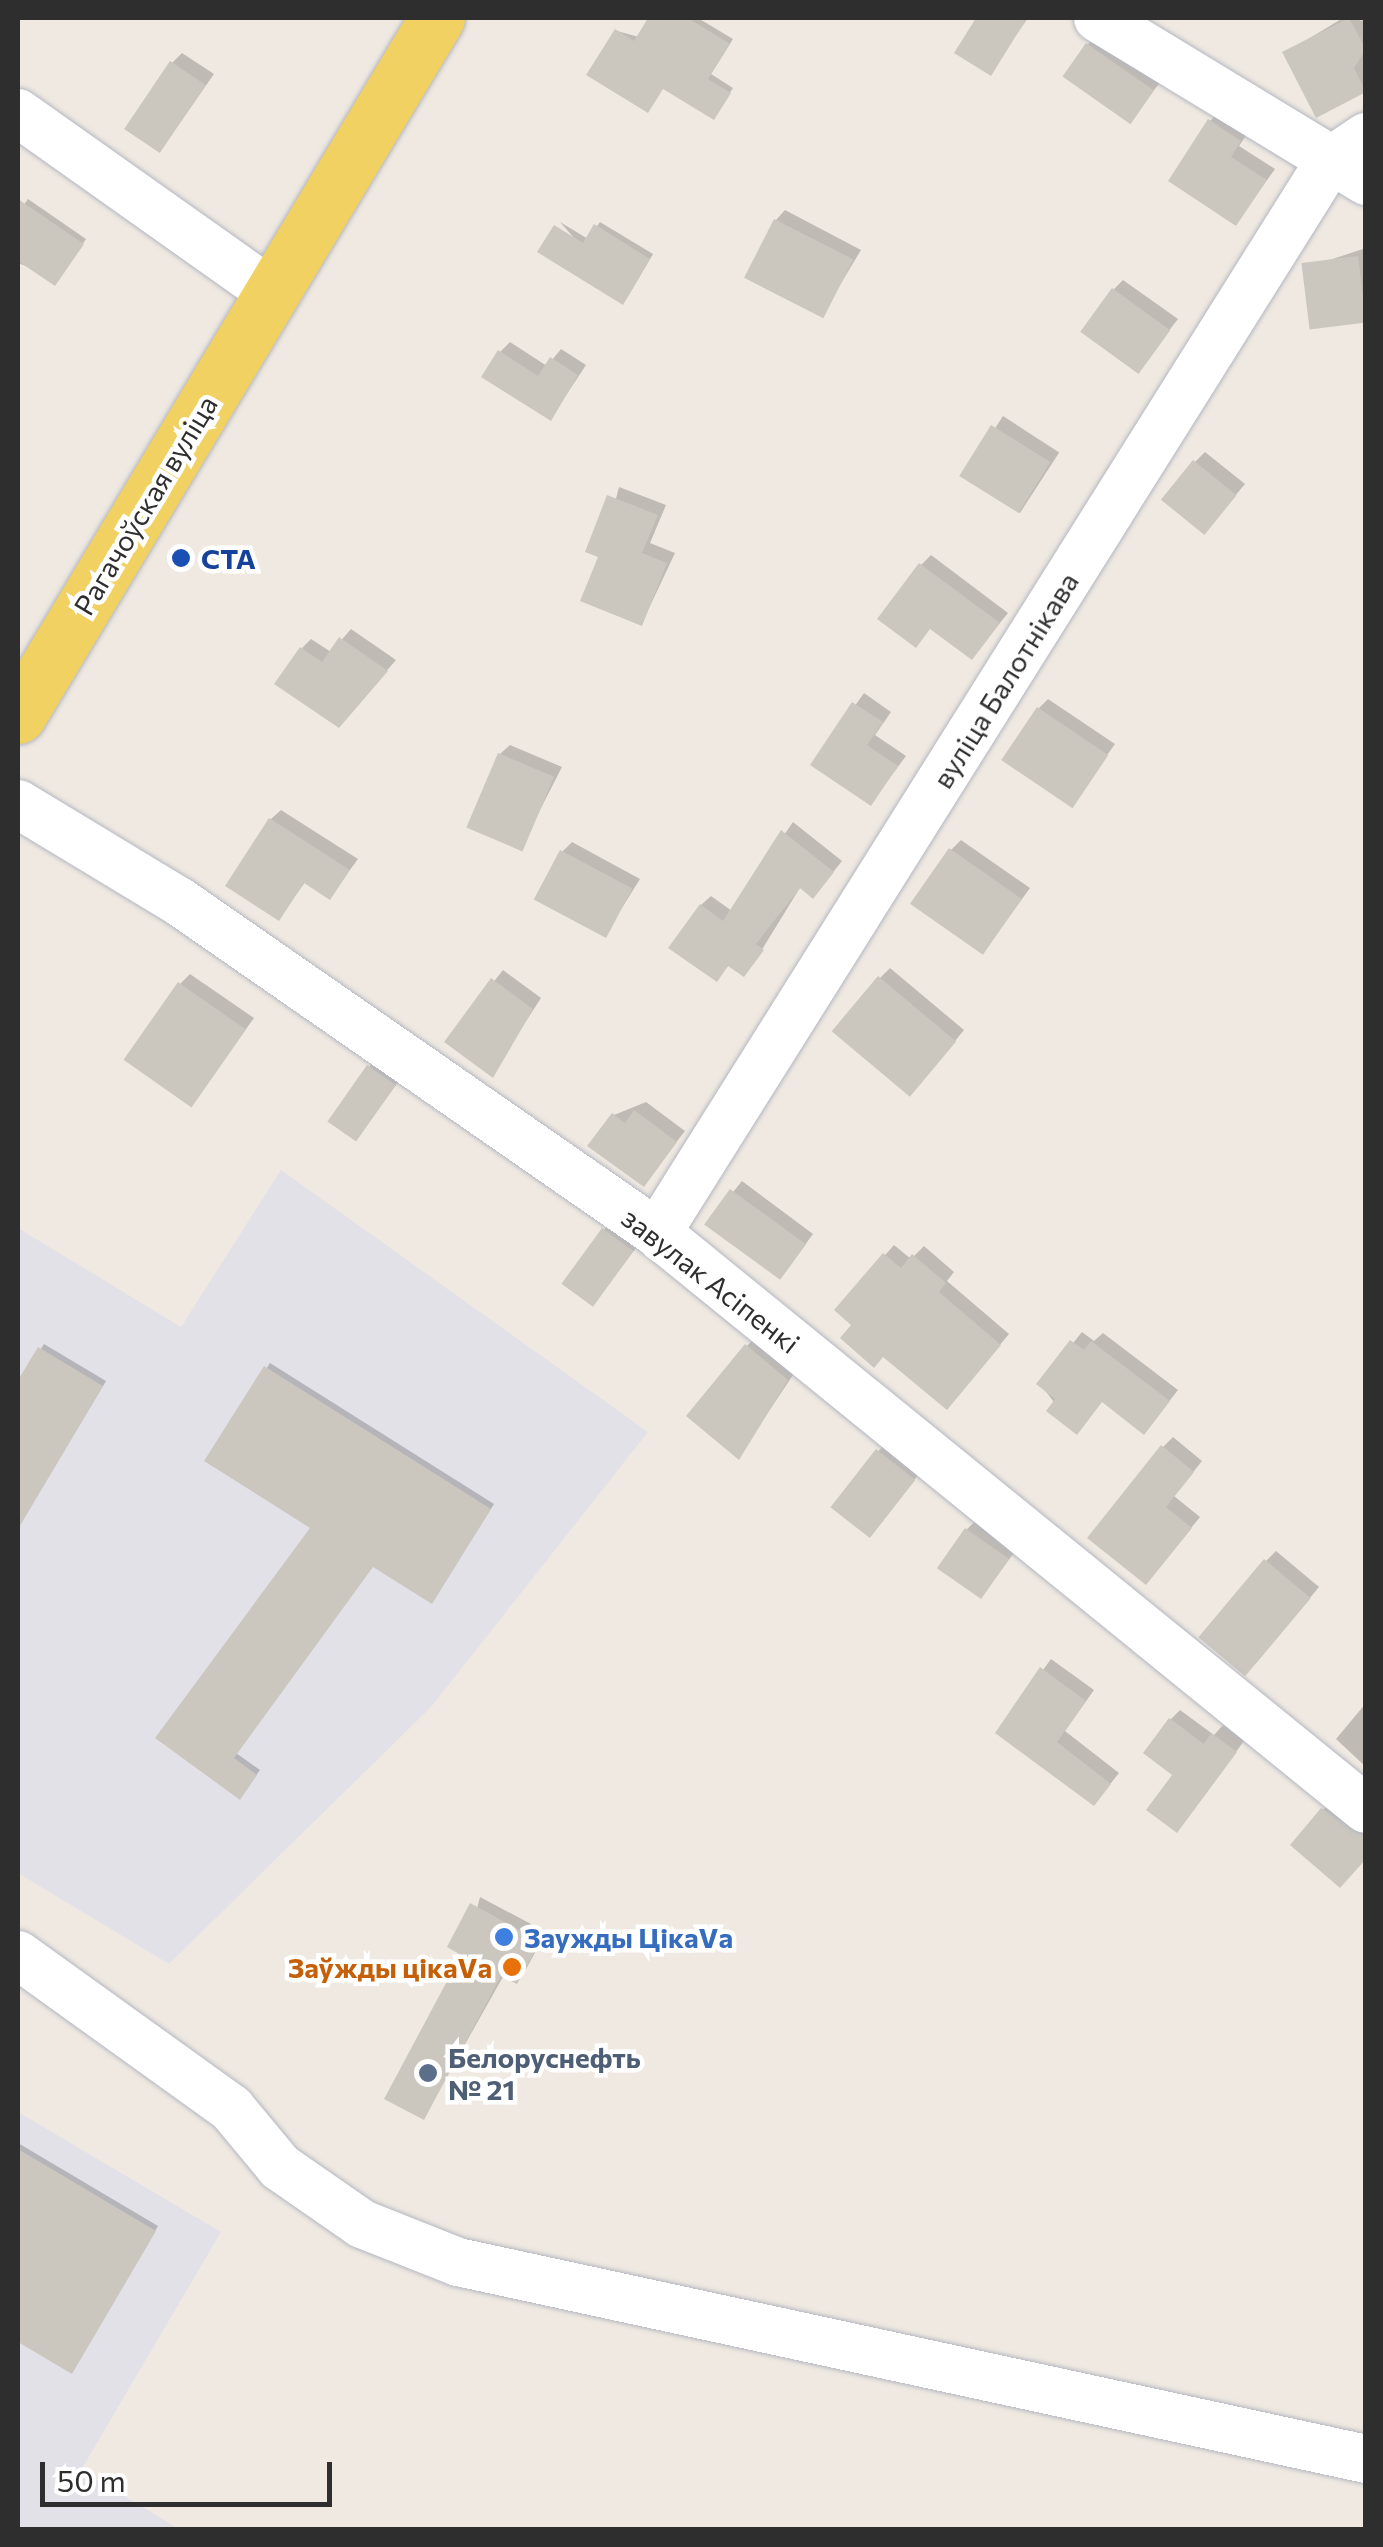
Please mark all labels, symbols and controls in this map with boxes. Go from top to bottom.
street label: Рагачоўская вуліца [66,389,224,621]
place label: СТА [201,541,256,575]
marker: СТА [170,547,192,569]
street label: вуліца Балотнікава [925,566,1085,794]
street label: завулак Асіпенкі [616,1200,806,1360]
place label: Заужды ЦікаVа [524,1920,733,1954]
marker: Заужды ЦікаVа [493,1926,515,1948]
place label: Заўжды цікаVа [288,1950,492,1984]
marker: Заўжды цікаVа [501,1956,523,1978]
place label: Белоруснефть № 21 [448,2040,641,2106]
marker: Белоруснефть № 21 [417,2062,439,2084]
scale bar [45,2442,338,2504]
text: 50 m [57,2461,126,2498]

